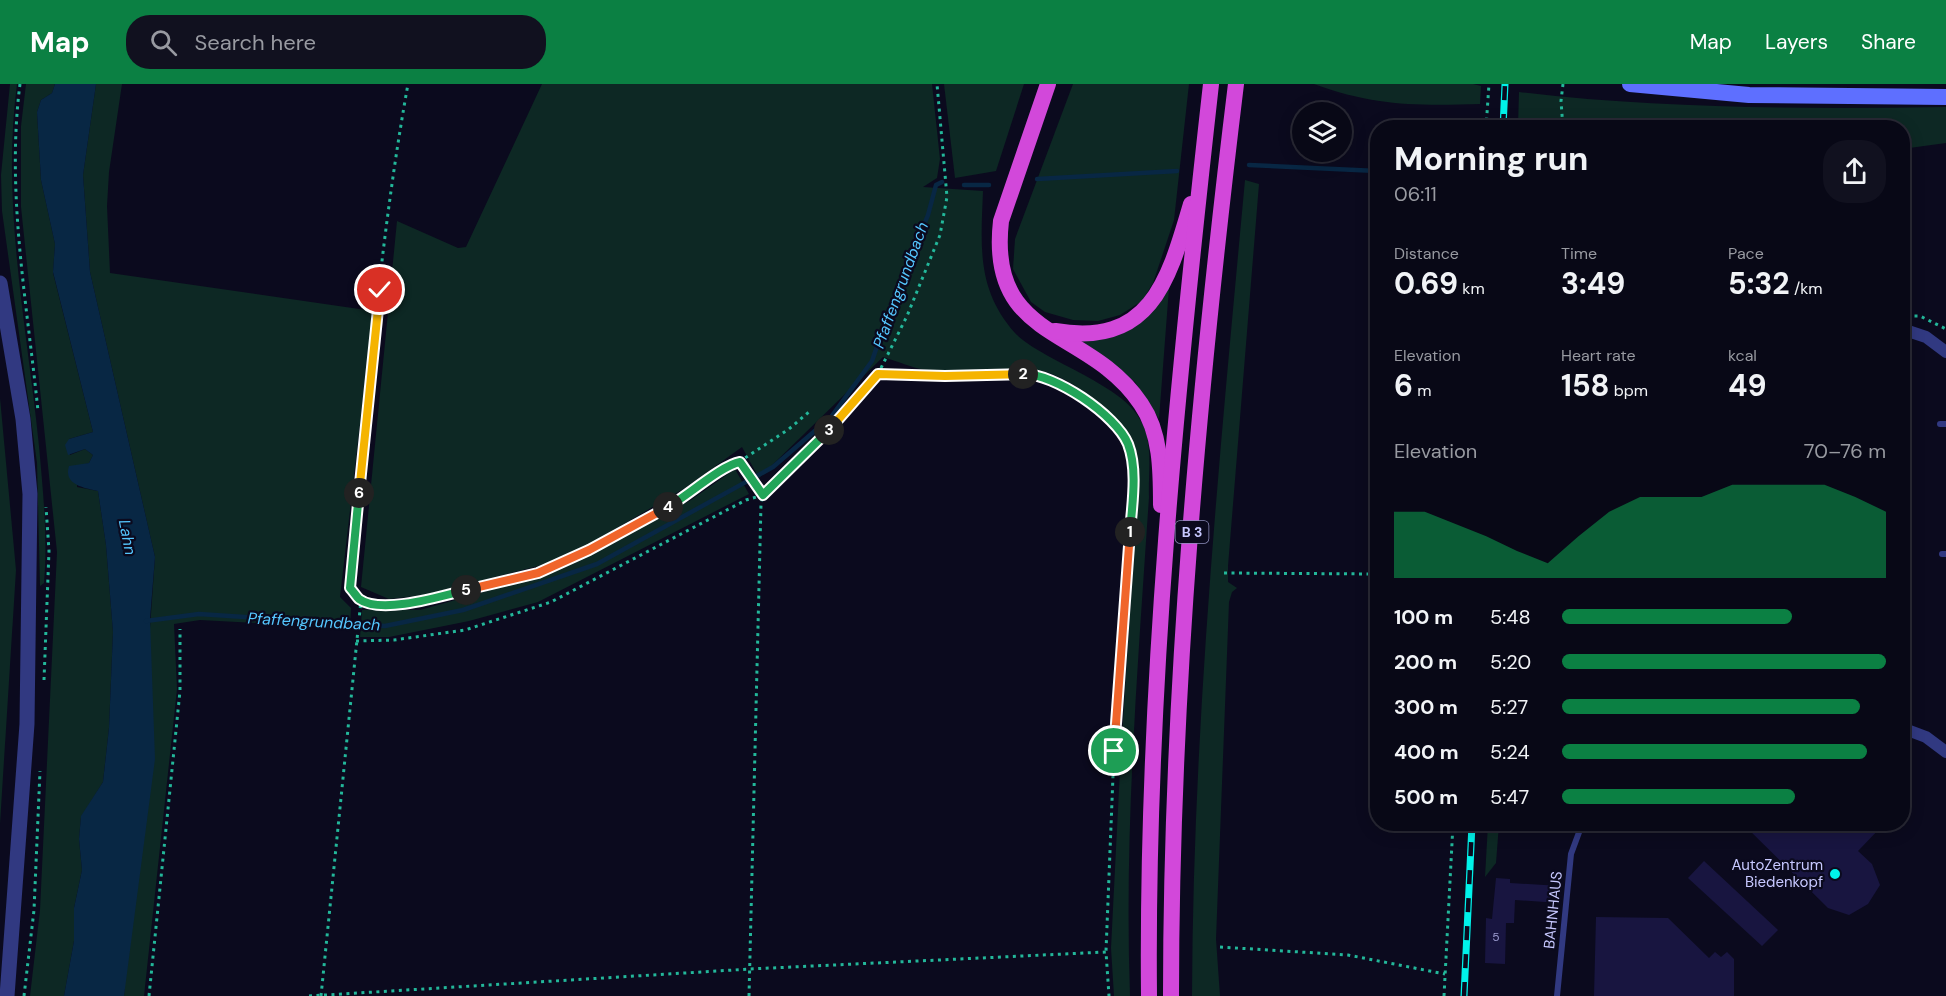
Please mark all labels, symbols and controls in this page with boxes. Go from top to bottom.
search box [126,15,546,69]
text: Map [30,24,90,61]
icon: search [147,26,180,59]
text: Search here [195,28,316,57]
text: Map [1690,28,1732,56]
text: Layers [1765,28,1828,56]
text: Share [1861,28,1916,56]
map controls [1292,102,1352,162]
button: layers [1292,102,1352,162]
text: Morning run [1394,137,1588,180]
button: share [1823,140,1886,203]
text: 06:11 [1394,181,1437,207]
water label: Pfaffengrundbach [868,219,933,351]
text: Distance [1394,243,1459,264]
text: Time [1561,243,1597,264]
text: Pace [1728,243,1764,264]
pin [354,264,405,315]
text: 0.69 [1394,264,1458,303]
text: 3:49 [1561,264,1625,303]
text: 5:32 [1728,264,1790,303]
icon: check [363,273,396,306]
text: km [1458,278,1485,299]
text: /km [1790,278,1823,299]
text: Elevation [1394,345,1461,366]
text: Heart rate [1561,345,1636,366]
text: kcal [1728,345,1757,366]
pin: 2 [1008,359,1038,389]
text: 2 [1018,363,1028,384]
text: 6 [1394,366,1413,405]
text: 158 [1561,366,1610,405]
text: 49 [1728,366,1767,405]
text: m [1413,380,1432,401]
text: bpm [1610,380,1648,401]
pin: 3 [814,415,844,445]
text: 3 [824,419,834,440]
text: Elevation [1394,438,1477,464]
text: 70–76 m [1804,438,1886,464]
pin: 6 [344,478,374,508]
text: 6 [354,482,364,503]
pin: 4 [653,492,683,522]
text: 4 [663,496,673,517]
pin: 1 [1115,517,1145,547]
water label: Lahn [114,518,141,557]
text: 1 [1127,521,1133,542]
road number: B 3 [1176,521,1208,543]
pin: 5 [451,575,481,605]
text: 5 [461,579,471,600]
text: 100 m [1394,604,1453,630]
text: 5:48 [1490,604,1531,630]
water label: Pfaffengrundbach [247,608,381,635]
text: 200 m [1394,649,1457,675]
text: 5:20 [1490,649,1531,675]
text: 300 m [1394,694,1458,720]
text: 5:27 [1490,694,1528,720]
pin [1088,725,1139,776]
icon: arrive [1097,734,1130,767]
text: 400 m [1394,739,1459,765]
text: 5:24 [1490,739,1530,765]
text: 500 m [1394,784,1458,810]
text: 5:47 [1490,784,1529,810]
place label: AutoZentrum Biedenkopf [1731,855,1823,892]
marker: AutoZentrum Biedenkopf [1828,867,1842,881]
street label: BAHNHAUS [1539,870,1567,950]
house number: 5 [1492,929,1500,945]

